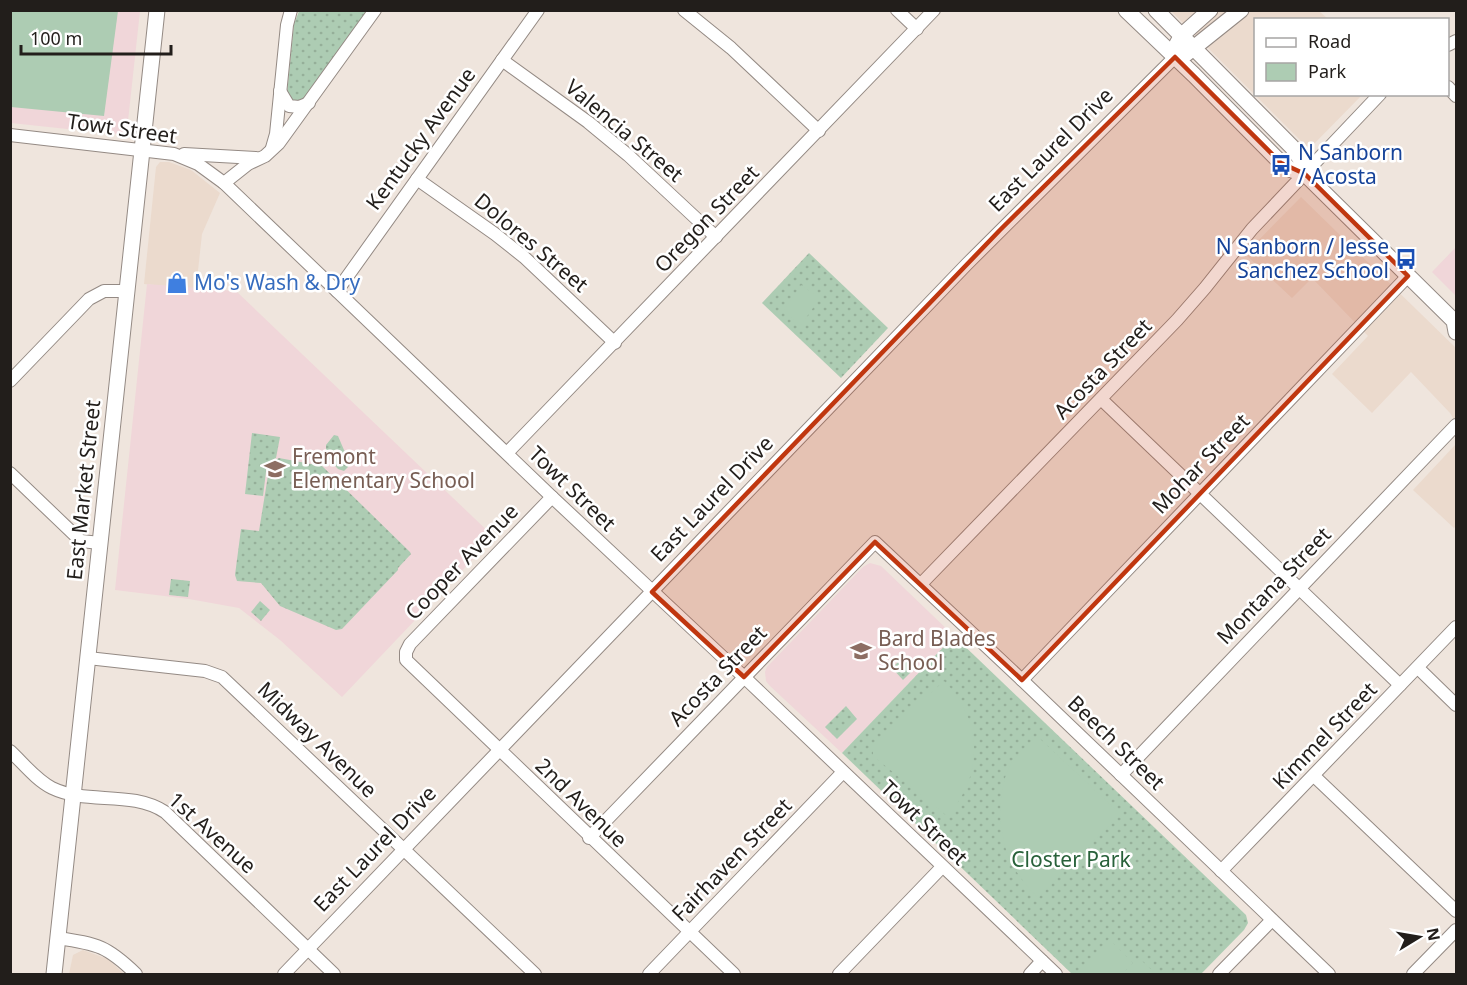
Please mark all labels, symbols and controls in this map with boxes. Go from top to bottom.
scale bar [21,18,171,56]
legend [1254,18,1449,96]
text: 100 m [30,26,82,50]
text: Road [1308,29,1351,53]
text: Park [1308,59,1346,83]
street label: Kentucky Avenue [359,62,481,215]
street label: Valencia Street [560,73,690,188]
street label: East Laurel Drive [982,81,1119,218]
street label: Towt Street [65,106,179,150]
place label: N Sanborn / Acosta [1298,138,1403,190]
bus stop icon: N Sanborn / Acosta [1269,153,1293,177]
street label: Oregon Street [648,158,765,278]
street label: Dolores Street [469,186,595,298]
place label: N Sanborn / Jesse Sanchez School [1216,232,1389,284]
bus stop icon: N Sanborn / Jesse Sanchez School [1394,247,1418,271]
place label: Mo's Wash & Dry [194,268,360,296]
shop icon: Mo's Wash & Dry [165,271,189,295]
street label: Acosta Street [1047,312,1158,425]
street label: East Market Street [60,398,106,581]
street label: Mohar Street [1145,407,1256,520]
street label: East Laurel Drive [644,429,779,567]
street label: Towt Street [523,440,623,537]
place label: Fremont Elementary School [292,442,475,494]
school or university icon: Fremont Elementary School [263,457,287,481]
street label: Cooper Avenue [399,497,524,625]
street label: Montana Street [1210,520,1337,650]
street label: Acosta Street [662,619,773,732]
place label: Bard Blades School [878,624,996,676]
school or university icon: Bard Blades School [849,639,873,663]
street label: Midway Avenue [252,675,383,803]
street label: Kimmel Street [1266,675,1383,795]
street label: Beech Street [1062,689,1171,796]
street label: 2nd Avenue [530,752,634,853]
street label: Towt Street [875,774,975,871]
street label: East Laurel Drive [307,779,442,917]
street label: 1st Avenue [163,785,262,879]
street label: Fairhaven Street [665,791,798,927]
park label: Closter Park [1011,845,1131,873]
north arrow [1389,907,1449,967]
text: N [1422,926,1446,943]

